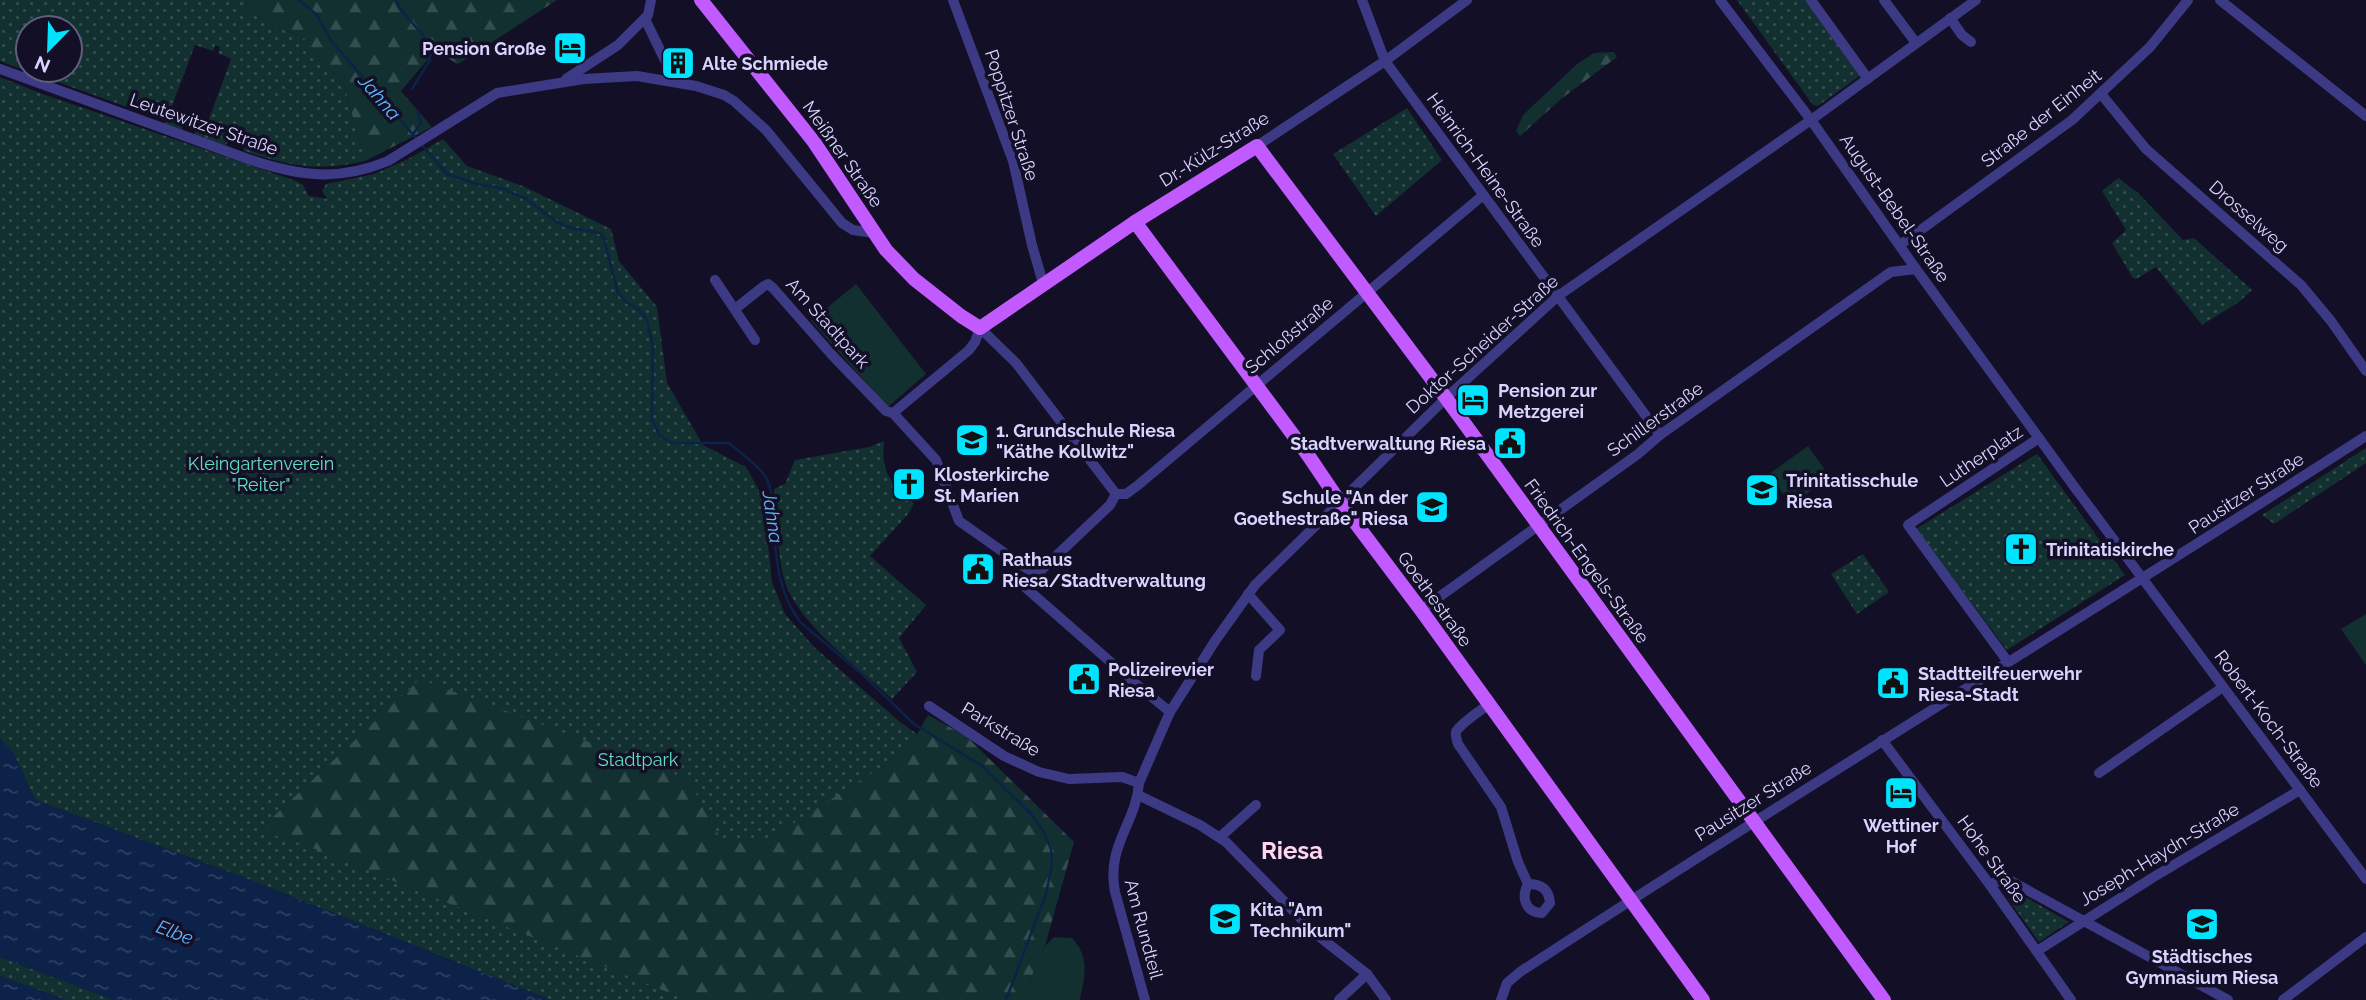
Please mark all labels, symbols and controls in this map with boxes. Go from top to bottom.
north arrow [14,14,84,84]
hotel icon: Pension Große [551,29,589,67]
place label: Pension Große [422,38,546,59]
building icon: Alte Schmiede [659,44,697,82]
street label: Poppitzer Straße [981,47,1043,184]
text: N [31,52,53,78]
place label: Alte Schmiede [702,53,828,74]
street label: Straße der Einheit [1977,65,2105,171]
water label: Jahna [354,69,406,124]
street label: Leutewitzer Straße [127,89,281,159]
street label: Heinrich-Heine-Straße [1423,89,1549,252]
street label: Meißner Straße [799,97,888,212]
street label: Dr.-Külz-Straße [1156,107,1273,191]
street label: August-Bebel-Straße [1836,130,1954,287]
street label: Drosselweg [2205,176,2293,256]
street label: Doktor-Scheider-Straße [1402,270,1563,418]
street label: Am Stadtpark [782,274,874,373]
street label: Schloßstraße [1241,292,1337,378]
street label: Schillerstraße [1603,377,1707,461]
place label: Pension zur Metzgerei [1498,380,1597,422]
hotel icon: Pension zur Metzgerei [1454,381,1492,419]
place label: 1. Grundschule Riesa "Käthe Kollwitz" [996,420,1175,462]
school or university icon: 1. Grundschule Riesa "Käthe Kollwitz" [953,421,991,459]
street label: Lutherplatz [1936,421,2026,491]
public building icon: Stadtverwaltung Riesa [1491,424,1529,462]
place label: Stadtverwaltung Riesa [1290,433,1486,454]
street label: Pausitzer Straße [2184,448,2308,538]
park label: Kleingartenverein "Reiter" [188,453,334,495]
place label: Klosterkirche St. Marien [934,464,1050,506]
church icon: Klosterkirche St. Marien [890,465,928,503]
place label: Trinitatisschule Riesa [1786,470,1919,512]
school or university icon: Trinitatisschule Riesa [1743,471,1781,509]
street label: Friedrich-Engels-Straße [1520,475,1654,648]
place label: Schule "An der Goethestraße" Riesa [1234,487,1408,529]
water label: Jahna [758,488,788,545]
school or university icon: Schule "An der Goethestraße" Riesa [1413,488,1451,526]
church icon: Trinitatiskirche [2002,530,2040,568]
place label: Trinitatiskirche [2046,539,2174,560]
street label: Goethestraße [1393,547,1477,651]
place label: Rathaus Riesa/Stadtverwaltung [1002,549,1206,591]
public building icon: Rathaus Riesa/Stadtverwaltung [959,550,997,588]
street label: Robert-Koch-Straße [2210,646,2328,792]
place label: Polizeirevier Riesa [1108,659,1214,701]
public building icon: Polizeirevier Riesa [1065,660,1103,698]
place label: Stadtteilfeuerwehr Riesa-Stadt [1918,663,2082,705]
public building icon: Stadtteilfeuerwehr Riesa-Stadt [1874,664,1912,702]
street label: Parkstraße [958,697,1045,761]
park label: Stadtpark [598,749,679,770]
street label: Pausitzer Straße [1691,757,1815,845]
hotel icon: Wettiner Hof [1882,774,1920,812]
street label: Joseph-Haydn-Straße [2075,798,2243,910]
street label: Hohe Straße [1953,811,2031,907]
place label: Wettiner Hof [1863,815,1939,857]
district label: Riesa [1261,836,1323,865]
street label: Am Rundteil [1121,877,1167,981]
place label: Kita "Am Technikum" [1250,899,1351,941]
school or university icon: Kita "Am Technikum" [1206,900,1244,938]
school or university icon: Städtisches Gymnasium Riesa [2183,905,2221,943]
water label: Elbe [154,915,196,949]
place label: Städtisches Gymnasium Riesa [2126,946,2278,988]

